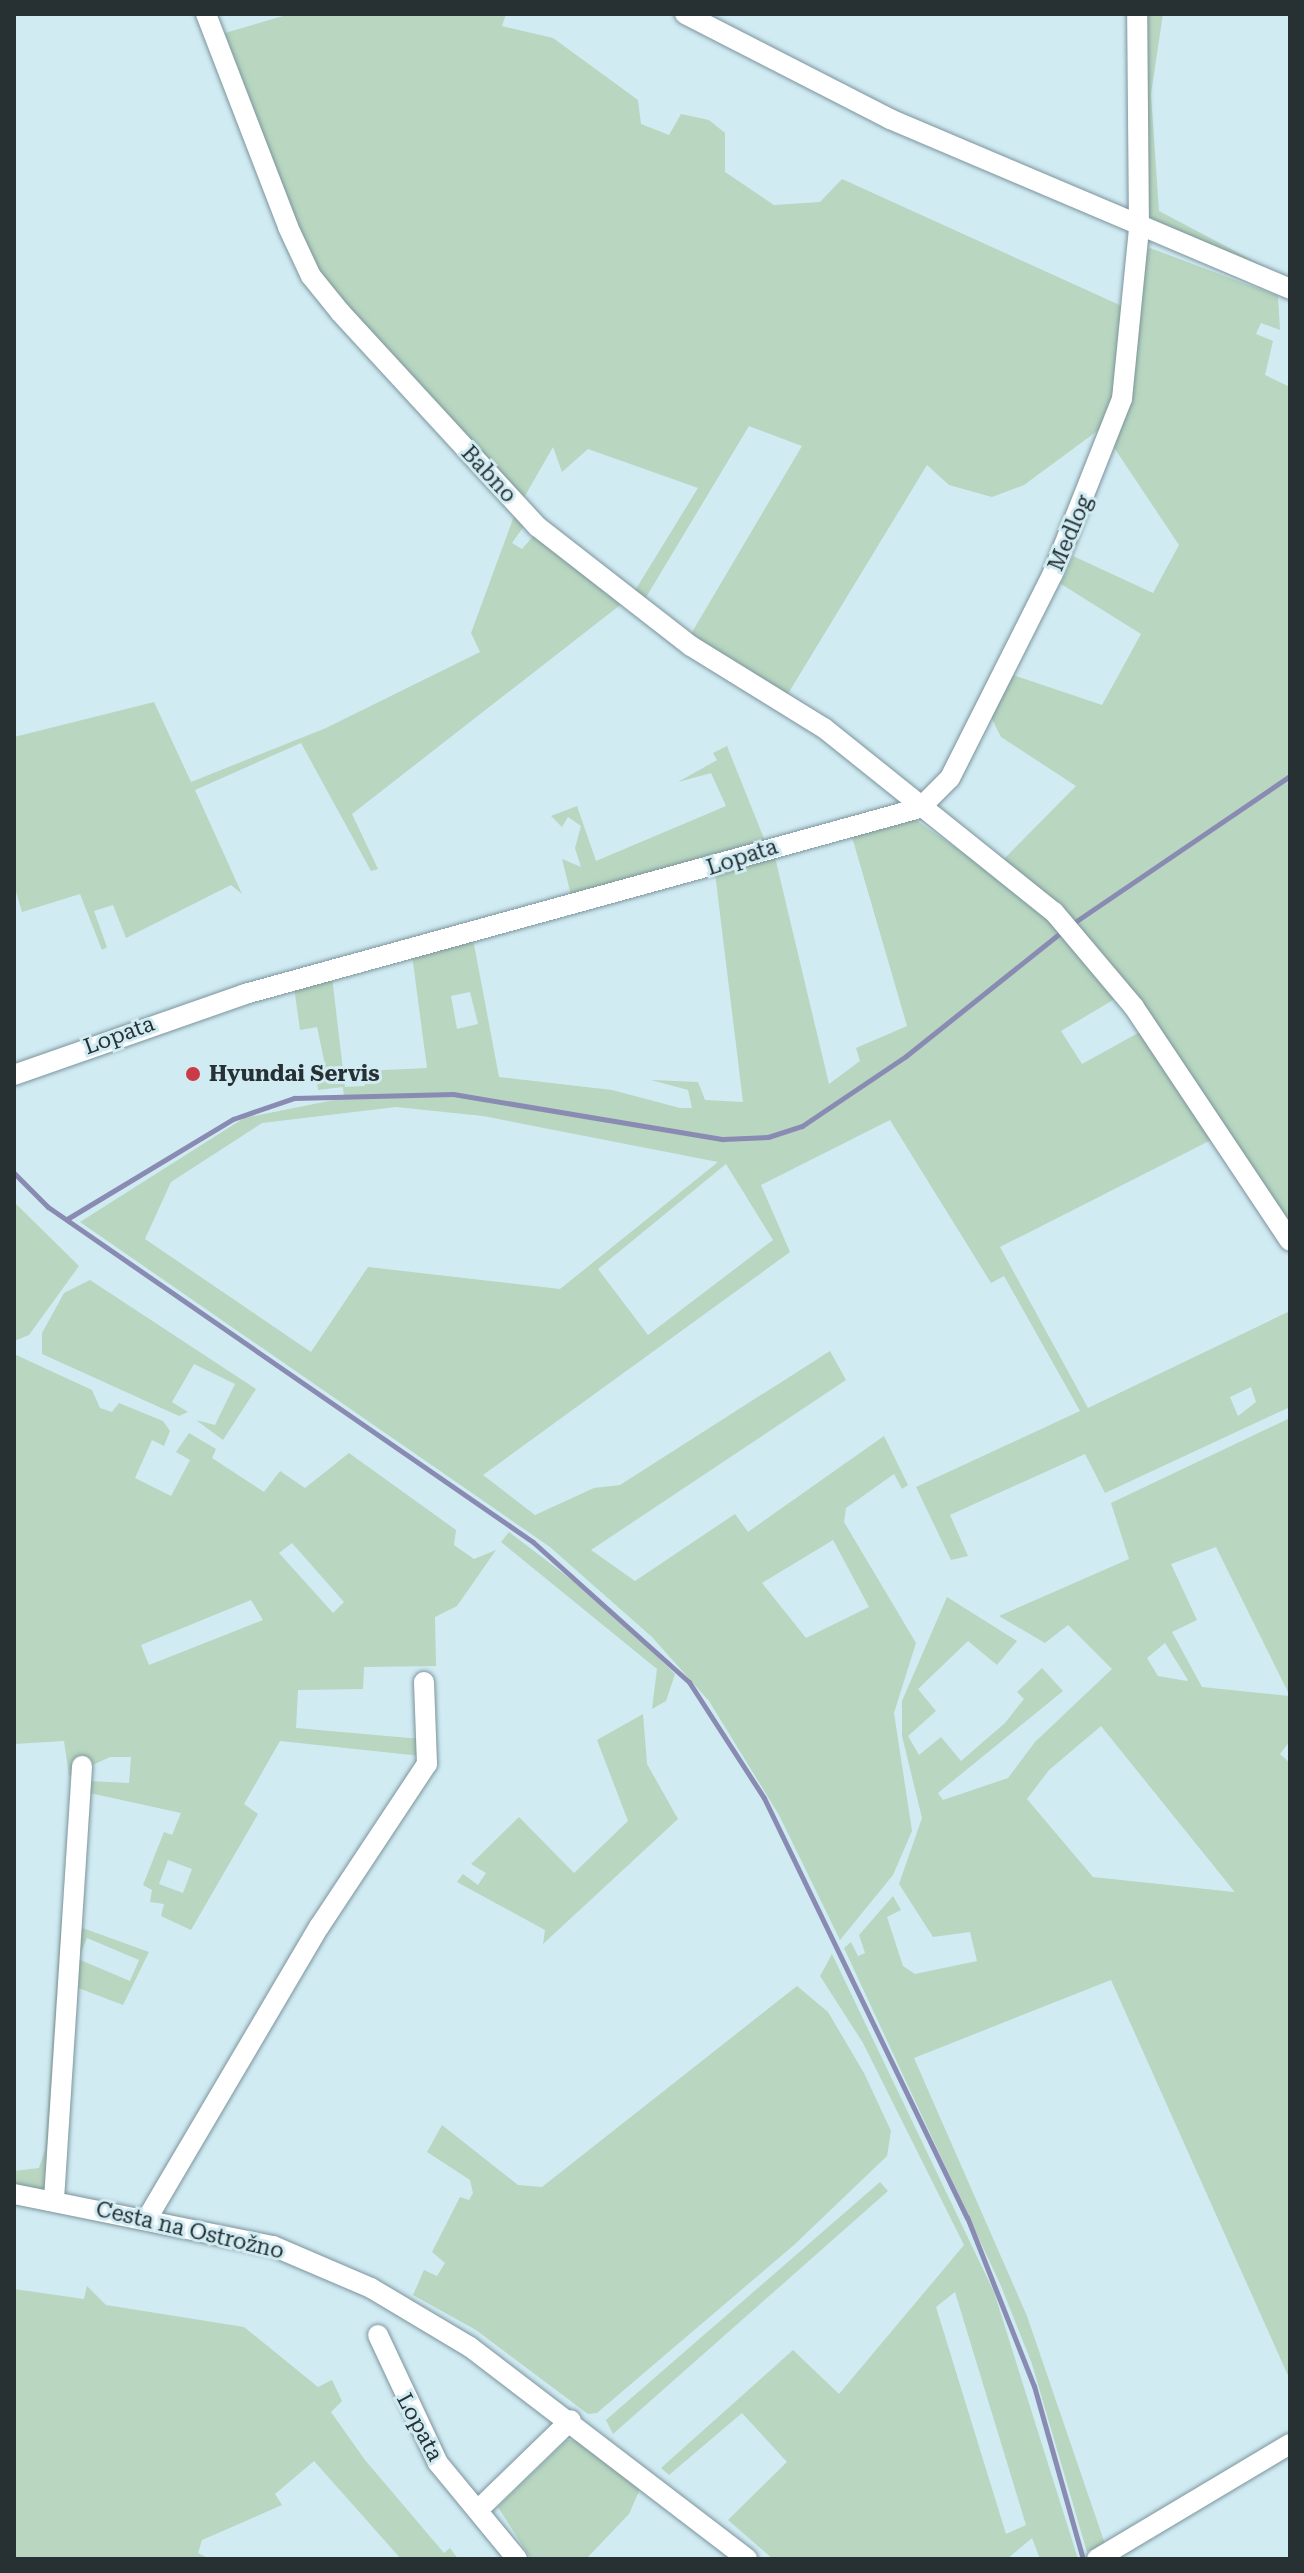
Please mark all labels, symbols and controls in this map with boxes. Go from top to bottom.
street label: Babno [456,440,522,508]
street label: Medlog [1042,491,1098,575]
street label: Lopata [703,833,781,881]
street label: Lopata [80,1010,158,1060]
place label: Hyundai Servis [209,1061,379,1087]
marker: Hyundai Servis [184,1065,202,1083]
street label: Cesta na Ostrožno [93,2196,287,2264]
street label: Lopata [391,2389,449,2465]

